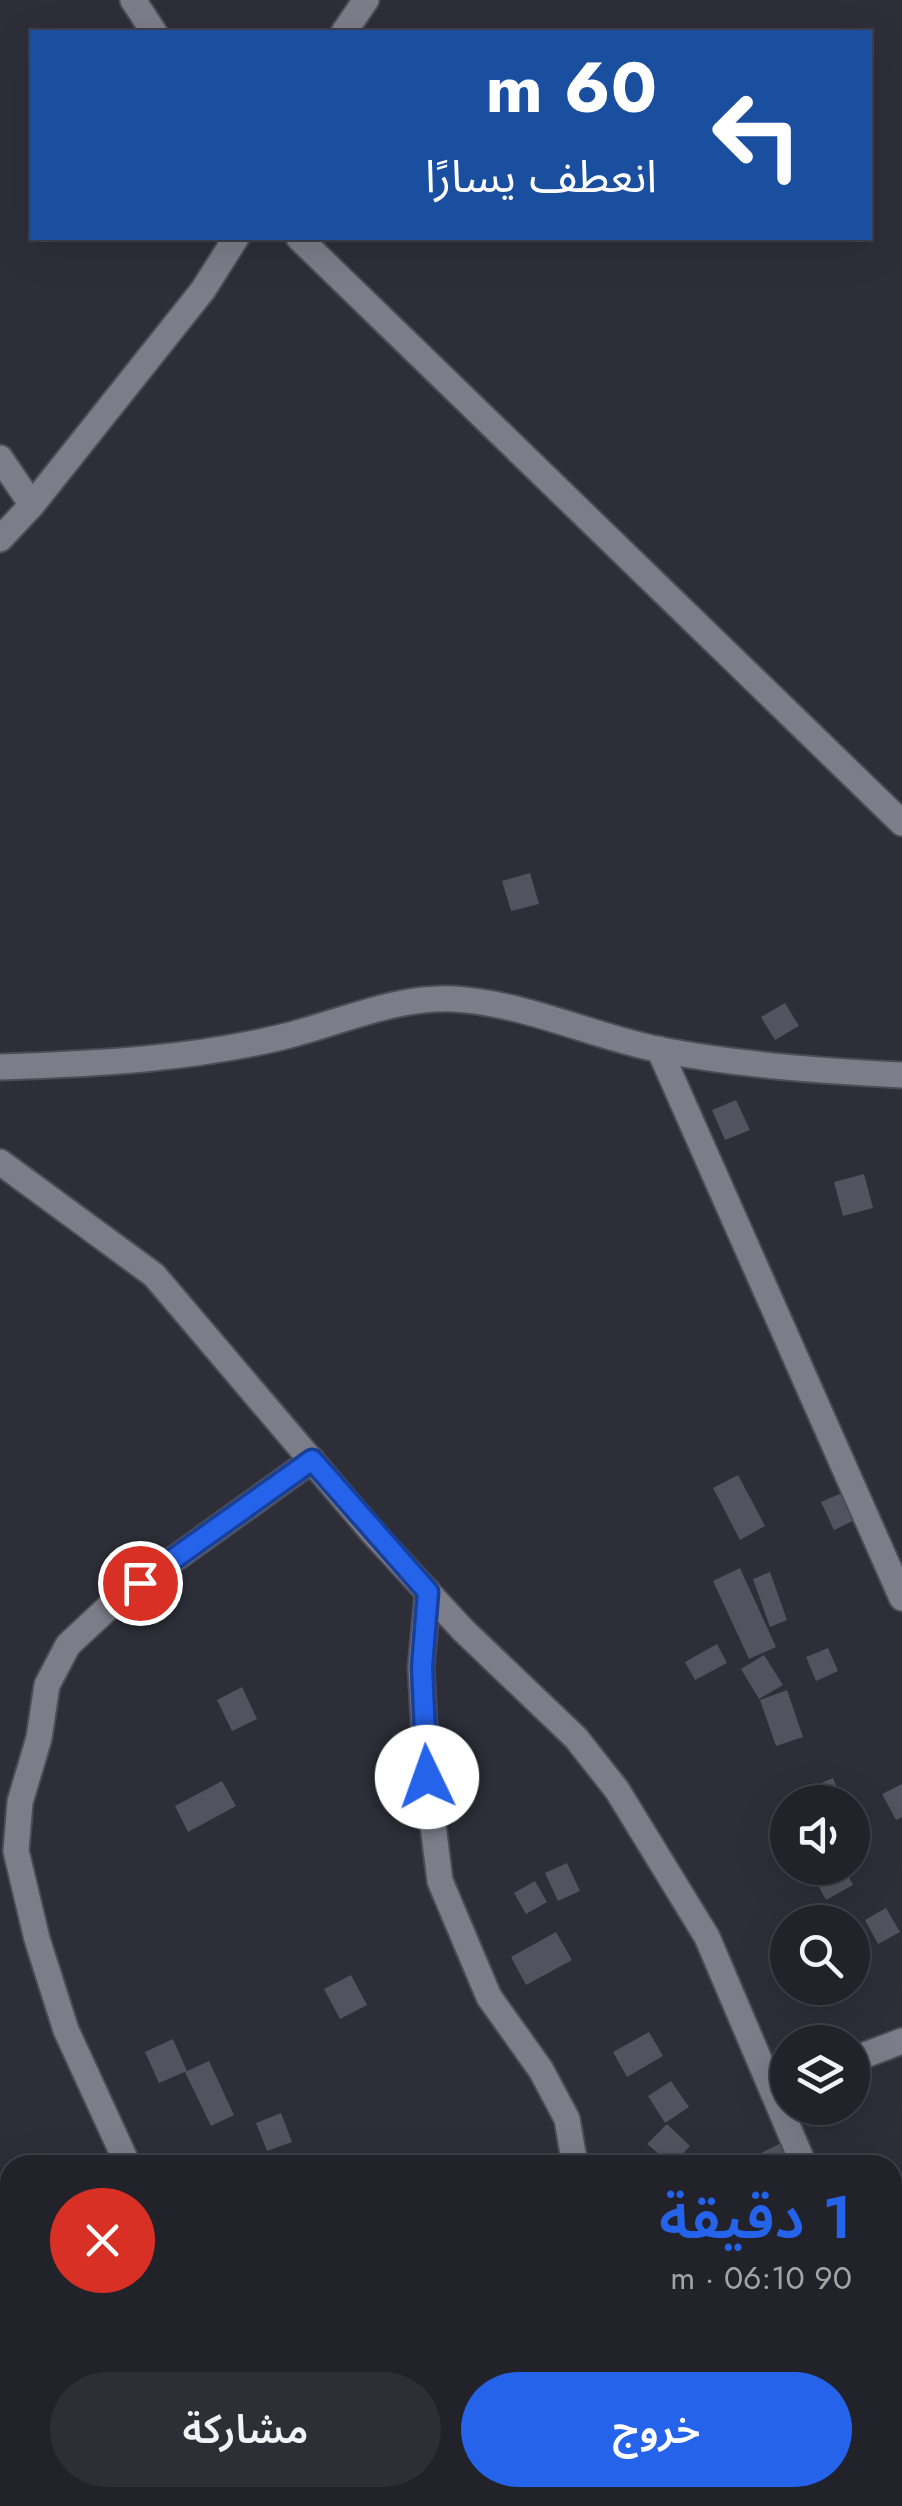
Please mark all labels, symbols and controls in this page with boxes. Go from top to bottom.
text: 60 m [485,37,657,138]
icon: left [692,70,822,200]
text: انعطف يسارًا [425,144,657,209]
pin [98,1541,183,1626]
icon: arrive [113,1556,168,1611]
position arrow [375,1725,479,1829]
map controls [770,1785,870,2125]
button: sound [770,1785,870,1885]
button: search [770,1905,870,2005]
button: layers [770,2025,870,2125]
text: 1 دقيقة [659,2174,852,2261]
button: close [50,2188,155,2293]
text: 90 m · 06:10 [670,2255,852,2301]
button: مشاركة [50,2372,441,2487]
button: خروج [461,2372,852,2487]

